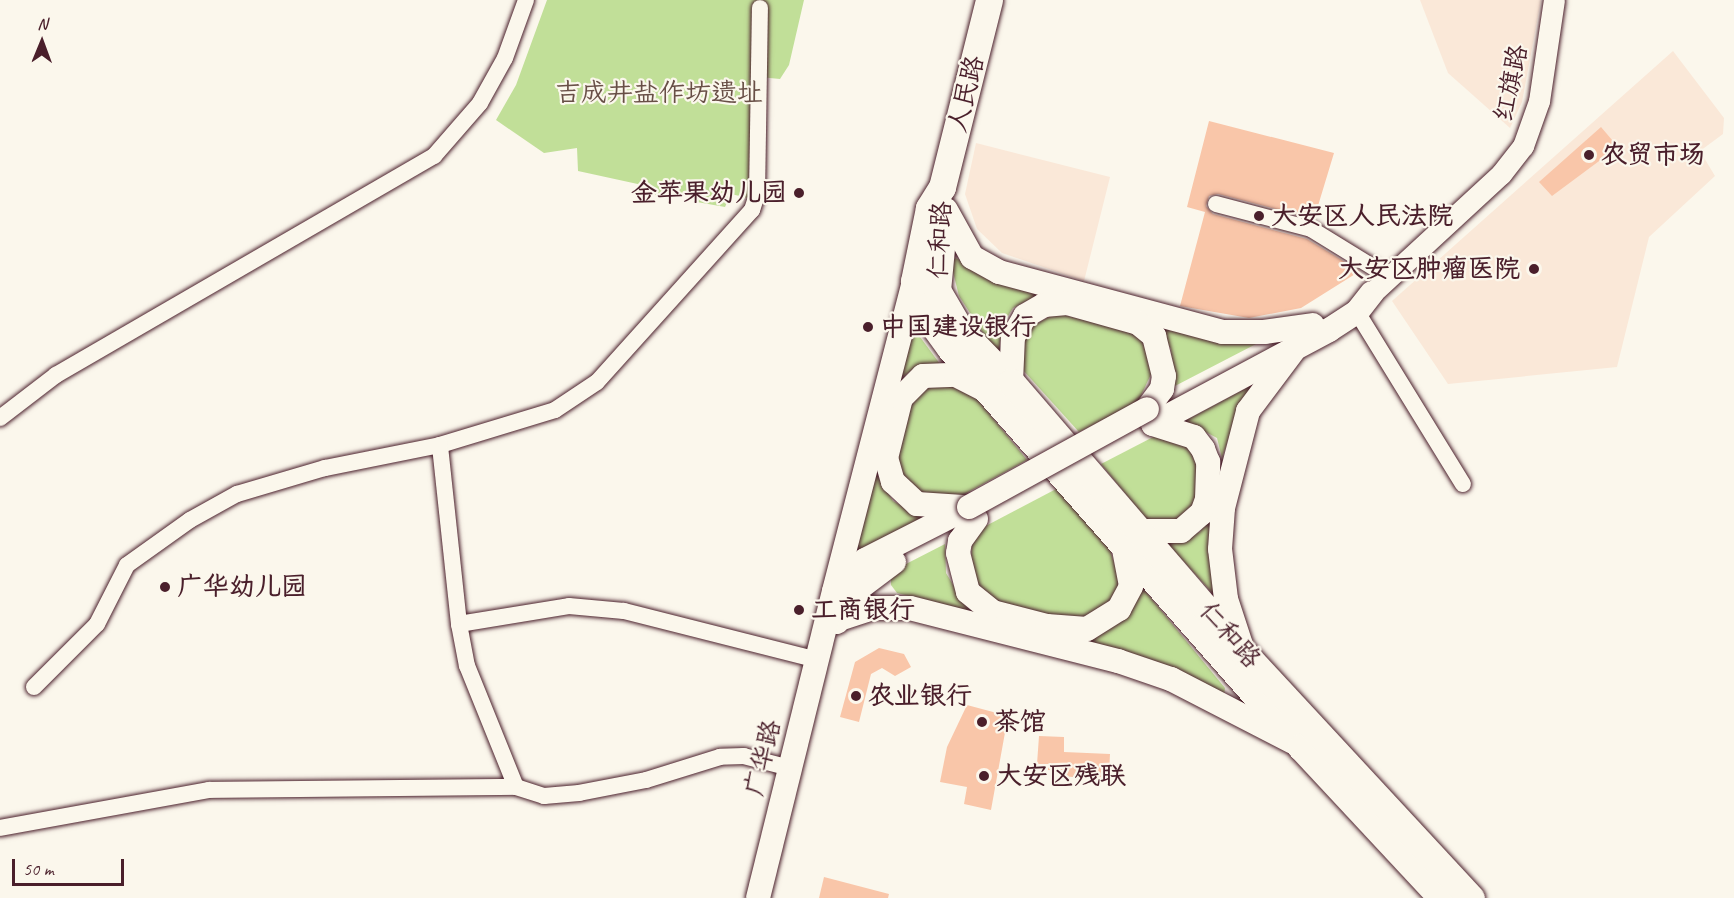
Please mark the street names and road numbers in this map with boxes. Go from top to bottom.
street label: 红旗路 [1488,42,1534,124]
street label: 人民路 [941,52,991,136]
street label: 仁和路 [922,200,958,280]
street label: 仁和路 [1193,595,1267,675]
street label: 广华路 [738,716,788,800]

